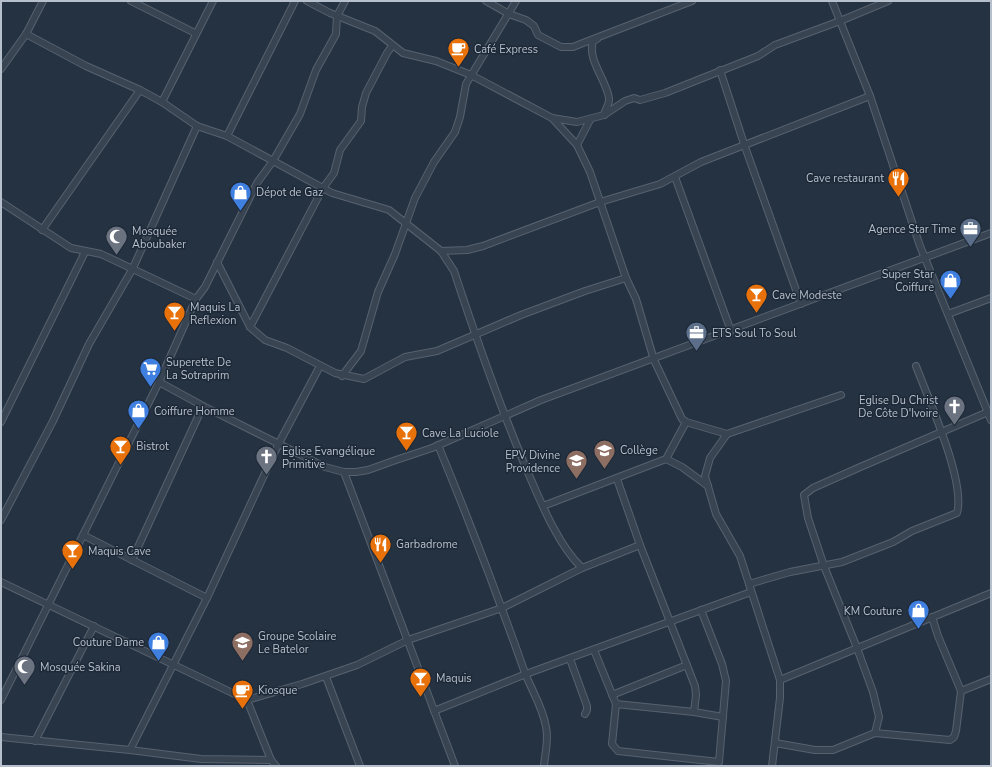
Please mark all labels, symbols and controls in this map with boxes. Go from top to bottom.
cafe icon: Café Express [445,36,471,69]
place label: Café Express [474,42,538,57]
restaurant icon: Cave restaurant [886,165,912,198]
place label: Cave restaurant [806,171,884,186]
shop icon: Dépot de Gaz [228,179,254,212]
place label: Dépot de Gaz [256,185,323,200]
office icon: Agence Star Time [958,216,984,249]
place label: Agence Star Time [868,222,956,237]
mosque icon: Mosquée Aboubaker [104,224,130,257]
place label: Mosquée Aboubaker [132,224,186,252]
place label: Super Star Coiffure [882,267,934,295]
shop icon: Super Star Coiffure [937,267,963,300]
bar icon: Cave Modeste [744,282,770,315]
place label: Cave Modeste [772,288,842,303]
bar icon: Maquis La Reflexion [162,300,188,333]
place label: Maquis La Reflexion [190,300,240,328]
office icon: ETS Soul To Soul [683,320,709,353]
place label: ETS Soul To Soul [712,326,797,341]
supermarket icon: Superette De La Sotraprim [138,355,164,388]
place label: Superette De La Sotraprim [166,355,231,383]
place label: Eglise Du Christ De Côte D'Ivoire [858,393,938,421]
church icon: Eglise Du Christ De Côte D'Ivoire [941,393,967,426]
shop icon: Coiffure Homme [126,398,152,431]
place label: Coiffure Homme [154,404,235,419]
bar icon: Cave La Luciole [394,420,420,453]
place label: Cave La Luciole [422,426,499,441]
bar icon: Bistrot [108,433,134,466]
school or university icon: Collège [591,437,617,470]
place label: Bistrot [136,439,169,454]
place label: Collège [620,443,658,458]
church icon: Eglise Evangélique Primitive [254,444,280,477]
place label: Eglise Evangélique Primitive [282,444,375,472]
place label: EPV Divine Providence [505,448,560,476]
school or university icon: EPV Divine Providence [563,448,589,481]
restaurant icon: Garbadrome [368,531,394,564]
place label: Garbadrome [396,537,458,552]
bar icon: Maquis Cave [60,538,86,571]
place label: Maquis Cave [88,544,151,559]
shop icon: KM Couture [905,598,931,631]
place label: KM Couture [844,604,902,619]
shop icon: Couture Dame [146,629,172,662]
school or university icon: Groupe Scolaire Le Batelor [229,629,255,662]
place label: Groupe Scolaire Le Batelor [258,629,337,657]
place label: Couture Dame [73,635,144,650]
mosque icon: Mosquée Sakina [11,654,37,687]
place label: Mosquée Sakina [40,660,121,675]
bar icon: Maquis [408,665,434,698]
place label: Maquis [436,671,472,686]
cafe icon: Kiosque [229,677,255,710]
place label: Kiosque [258,683,297,698]

